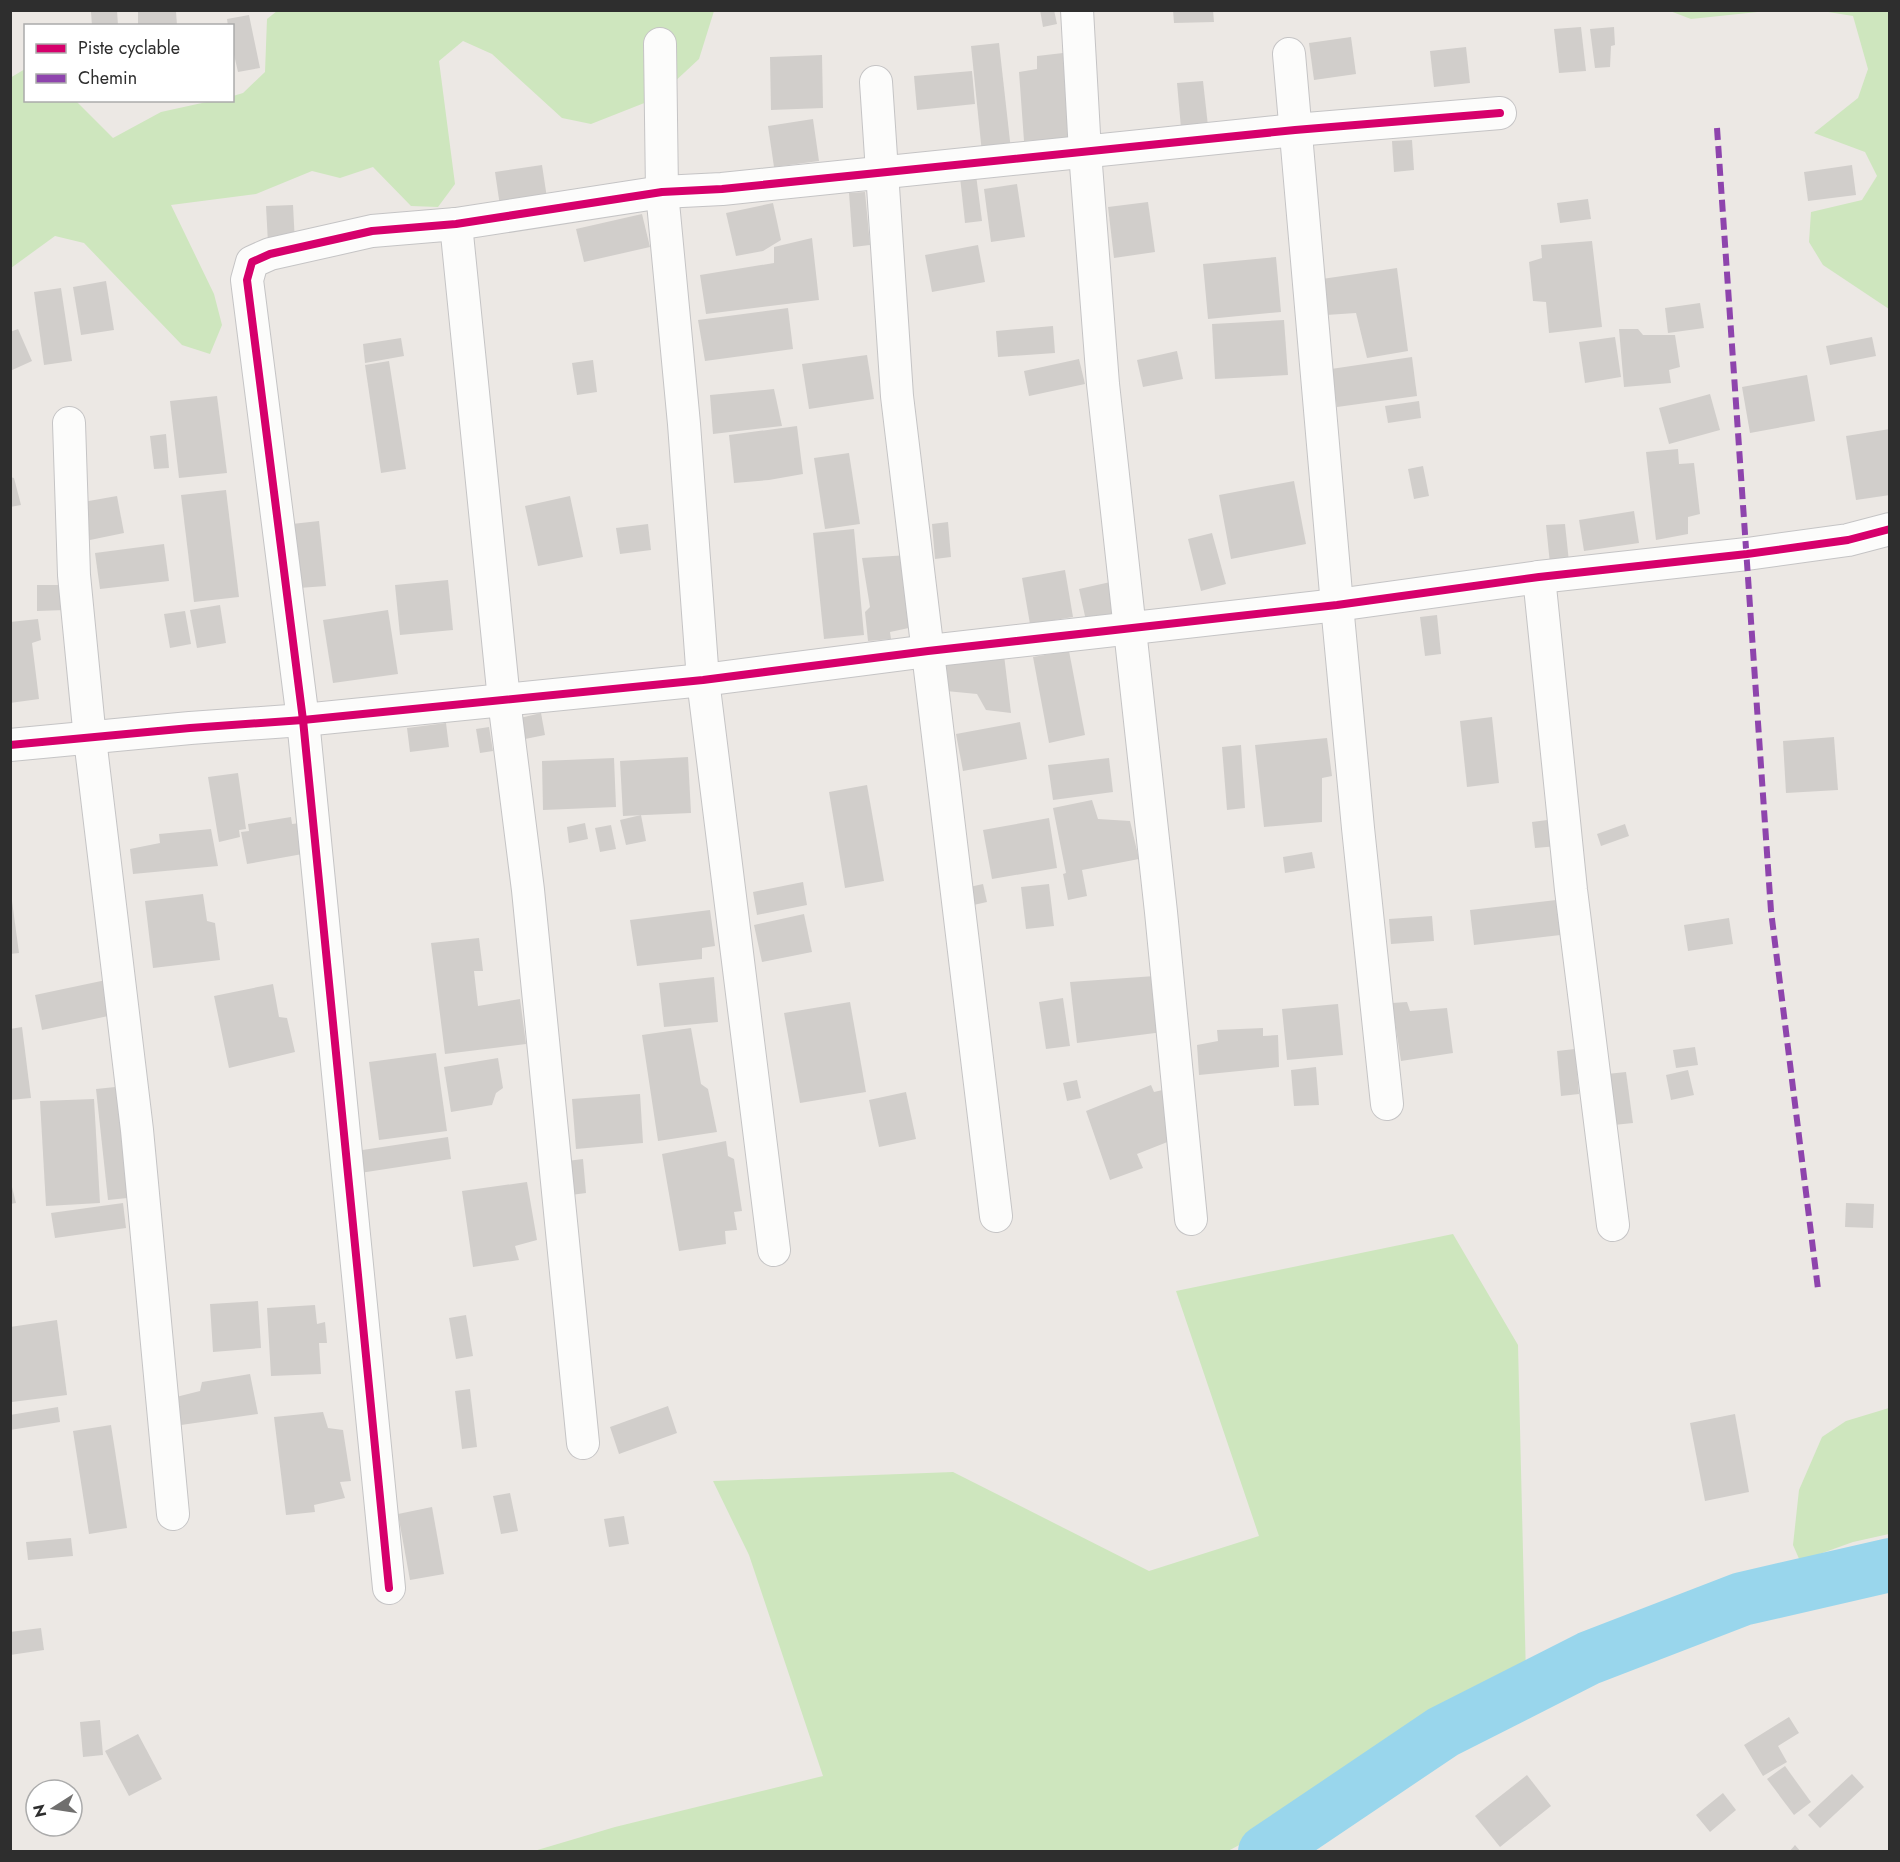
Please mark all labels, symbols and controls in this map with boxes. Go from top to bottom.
legend [24,24,234,102]
text: Piste cyclable [78,35,180,61]
text: Chemin [78,65,137,91]
north arrow [24,1778,84,1838]
text: N [27,1802,52,1820]

